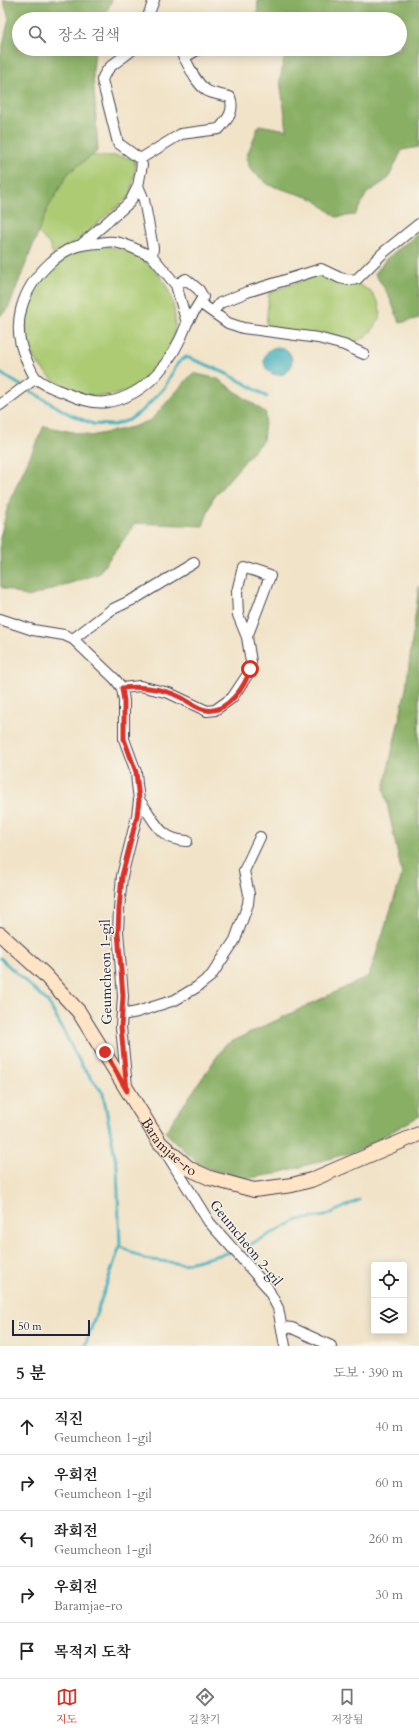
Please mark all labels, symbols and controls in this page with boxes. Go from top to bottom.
search box [12,12,407,56]
icon: search [26,23,48,45]
text: 장소 검색 [58,25,120,45]
route start [241,660,259,678]
street label: Geumcheon 1-gil [96,919,116,1025]
route end [96,1043,114,1061]
street label: Baramjae-ro [137,1114,200,1180]
street label: Geumcheon 2-gil [205,1196,287,1290]
map controls [371,1262,407,1334]
button: locate [371,1262,407,1298]
button: layers [371,1298,407,1334]
scale bar [12,1318,90,1337]
text: 50 m [18,1319,42,1334]
text: 5 분 [16,1362,46,1385]
text: 도보 · 390 m [333,1364,403,1382]
text: 직진 [54,1409,83,1429]
icon: ahead [16,1416,38,1438]
text: 40 m [375,1418,403,1436]
text: Geumcheon 1-gil [54,1429,152,1447]
text: 우회전 [54,1465,97,1485]
icon: right [16,1472,38,1494]
text: 60 m [375,1474,403,1492]
text: Geumcheon 1-gil [54,1485,152,1503]
text: 좌회전 [54,1521,97,1541]
icon: left [16,1528,38,1550]
text: 260 m [369,1530,403,1548]
text: Geumcheon 1-gil [54,1541,152,1559]
text: 우회전 [54,1577,97,1597]
icon: right [16,1584,38,1606]
text: 30 m [375,1586,403,1604]
text: Baramjae-ro [54,1597,123,1615]
icon: arrive [16,1640,38,1662]
text: 목적지 도착 [54,1642,130,1662]
tab: 지도 [56,1686,78,1727]
tab: 길찾기 [189,1686,220,1727]
tab: 저장됨 [332,1686,363,1727]

